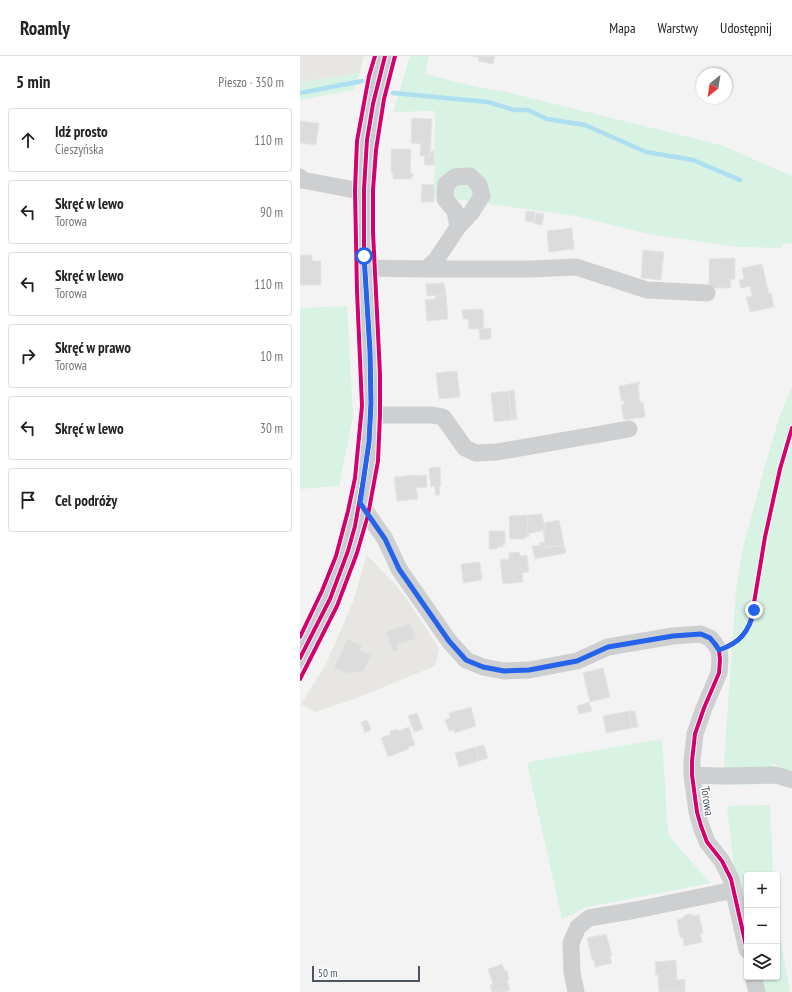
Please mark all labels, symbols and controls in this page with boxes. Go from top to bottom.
text: Roamly [20,16,70,40]
text: Mapa [609,19,636,37]
text: Warstwy [658,19,698,37]
text: Udostępnij [720,19,772,37]
north arrow [696,68,732,104]
text: 5 min [16,71,50,93]
text: Pieszo · 350 m [218,74,284,91]
text: Idź prosto [55,122,108,141]
icon: ahead [17,129,39,151]
text: 110 m [254,132,283,149]
text: Cieszyńska [55,141,103,158]
text: Skręć w lewo [55,194,124,213]
icon: left [17,201,39,223]
text: 90 m [260,204,283,221]
text: Torowa [55,213,87,230]
route start [355,247,373,265]
text: Skręć w lewo [55,266,124,285]
icon: left [17,273,39,295]
text: 110 m [254,276,283,293]
text: Torowa [55,285,87,302]
text: Skręć w prawo [55,338,131,357]
icon: right [17,345,39,367]
text: 10 m [260,348,283,365]
text: Torowa [55,357,87,374]
icon: left [17,417,39,439]
text: Skręć w lewo [55,419,124,438]
text: 30 m [260,420,283,437]
icon: arrive [17,489,39,511]
text: Cel podróży [55,491,117,510]
route end [745,601,763,619]
street label: Torowa [698,785,717,817]
map controls [744,872,780,980]
button: + [744,872,780,908]
button: − [744,908,780,944]
button: layers [744,944,780,980]
scale bar [312,964,420,983]
text: 50 m [318,966,337,980]

